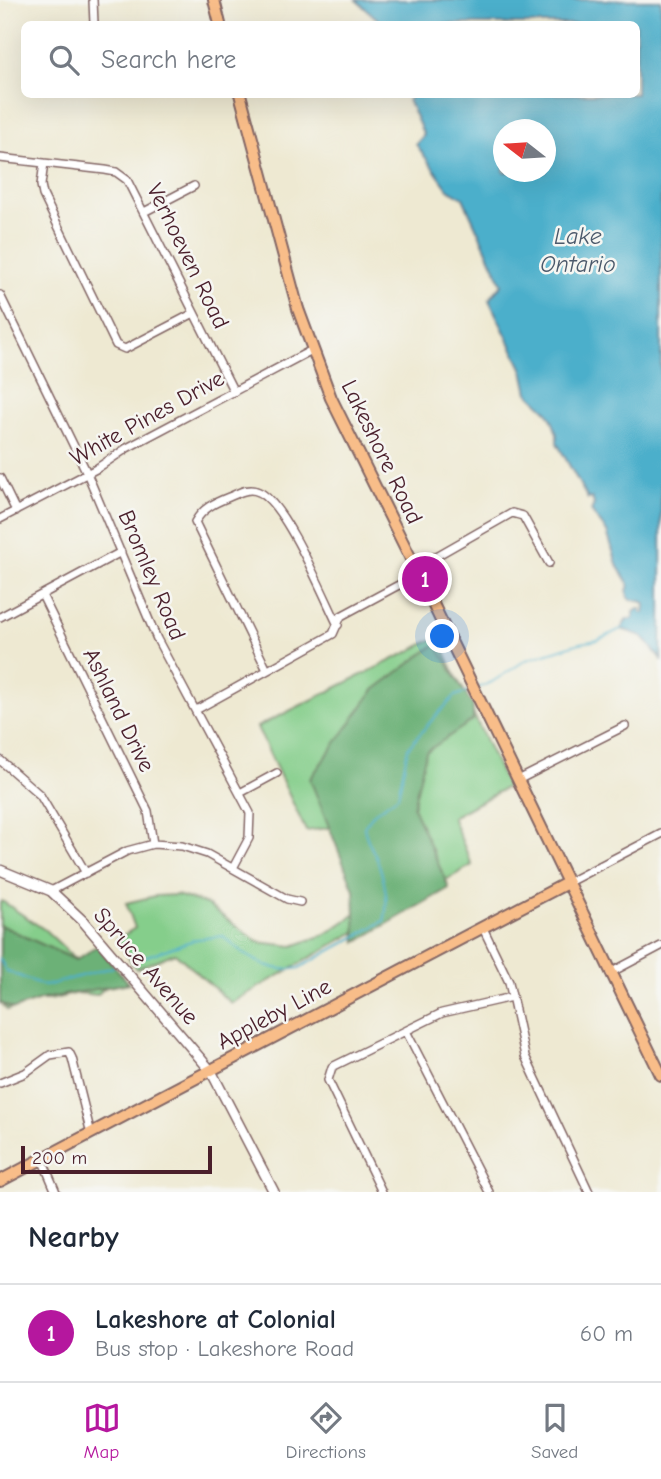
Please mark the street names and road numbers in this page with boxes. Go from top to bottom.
street label: Verhoeven Road [141,179,235,333]
street label: White Pines Drive [65,365,229,471]
street label: Lakeshore Road [336,376,428,528]
street label: Bromley Road [113,506,191,644]
street label: Ashland Drive [77,644,161,776]
street label: Spruce Avenue [88,902,204,1030]
street label: Appleby Line [212,973,336,1055]

